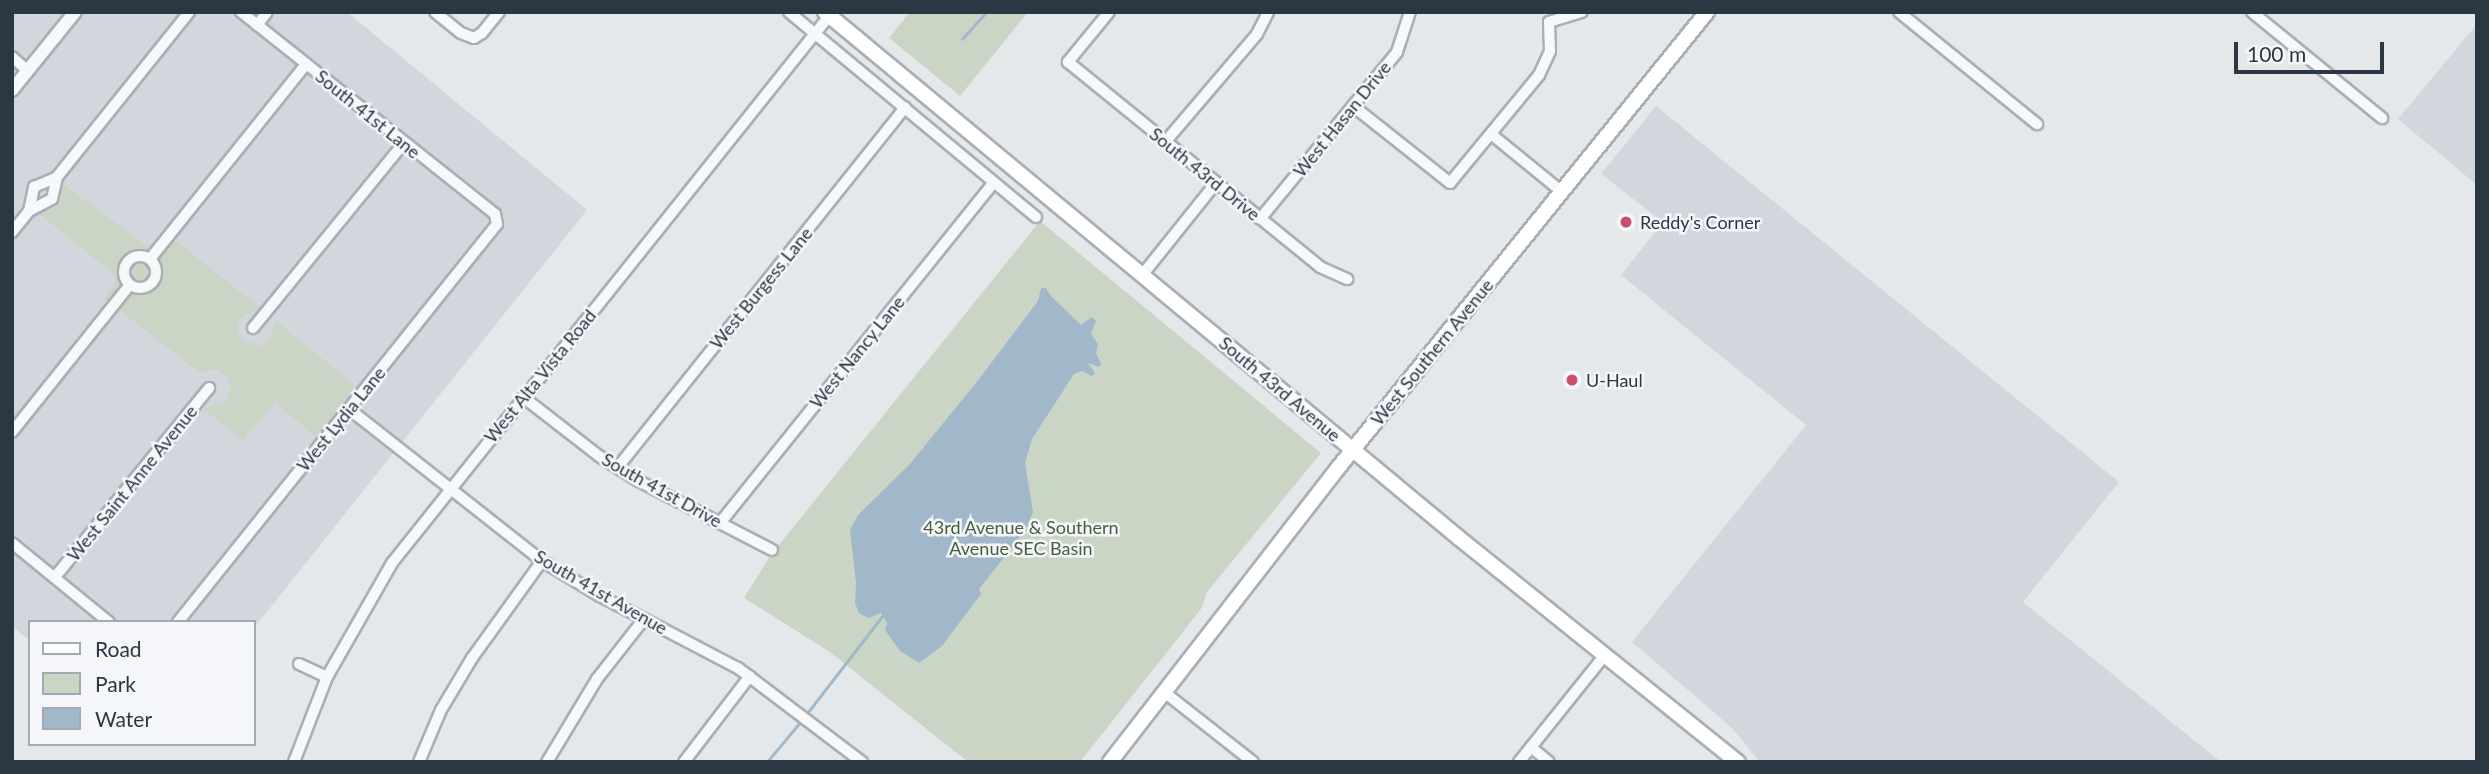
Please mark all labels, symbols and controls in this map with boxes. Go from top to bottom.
scale bar [2237,28,2388,72]
text: 100 m [2247,41,2306,66]
street label: West Hasan Drive [1289,57,1395,181]
street label: South 41st Lane [311,65,425,163]
street label: South 43rd Drive [1145,123,1265,225]
place label: Reddy's Corner [1640,211,1760,233]
marker: Reddy's Corner [1618,214,1634,230]
street label: West Burgess Lane [705,223,817,353]
street label: West Southern Avenue [1366,274,1498,430]
street label: West Nancy Lane [805,291,909,413]
street label: West Alta Vista Road [479,304,601,448]
street label: South 43rd Avenue [1215,332,1345,446]
street label: West Lydia Lane [292,362,390,476]
place label: U-Haul [1586,369,1643,391]
marker: U-Haul [1564,372,1580,388]
street label: West Saint Anne Avenue [62,400,202,566]
street label: South 41st Drive [598,448,726,532]
park label: 43rd Avenue & Southern Avenue SEC Basin [923,517,1119,560]
street label: South 41st Avenue [530,545,672,639]
legend [28,620,256,746]
text: Road [95,636,142,661]
text: Park [95,671,136,696]
text: Water [95,706,152,731]

